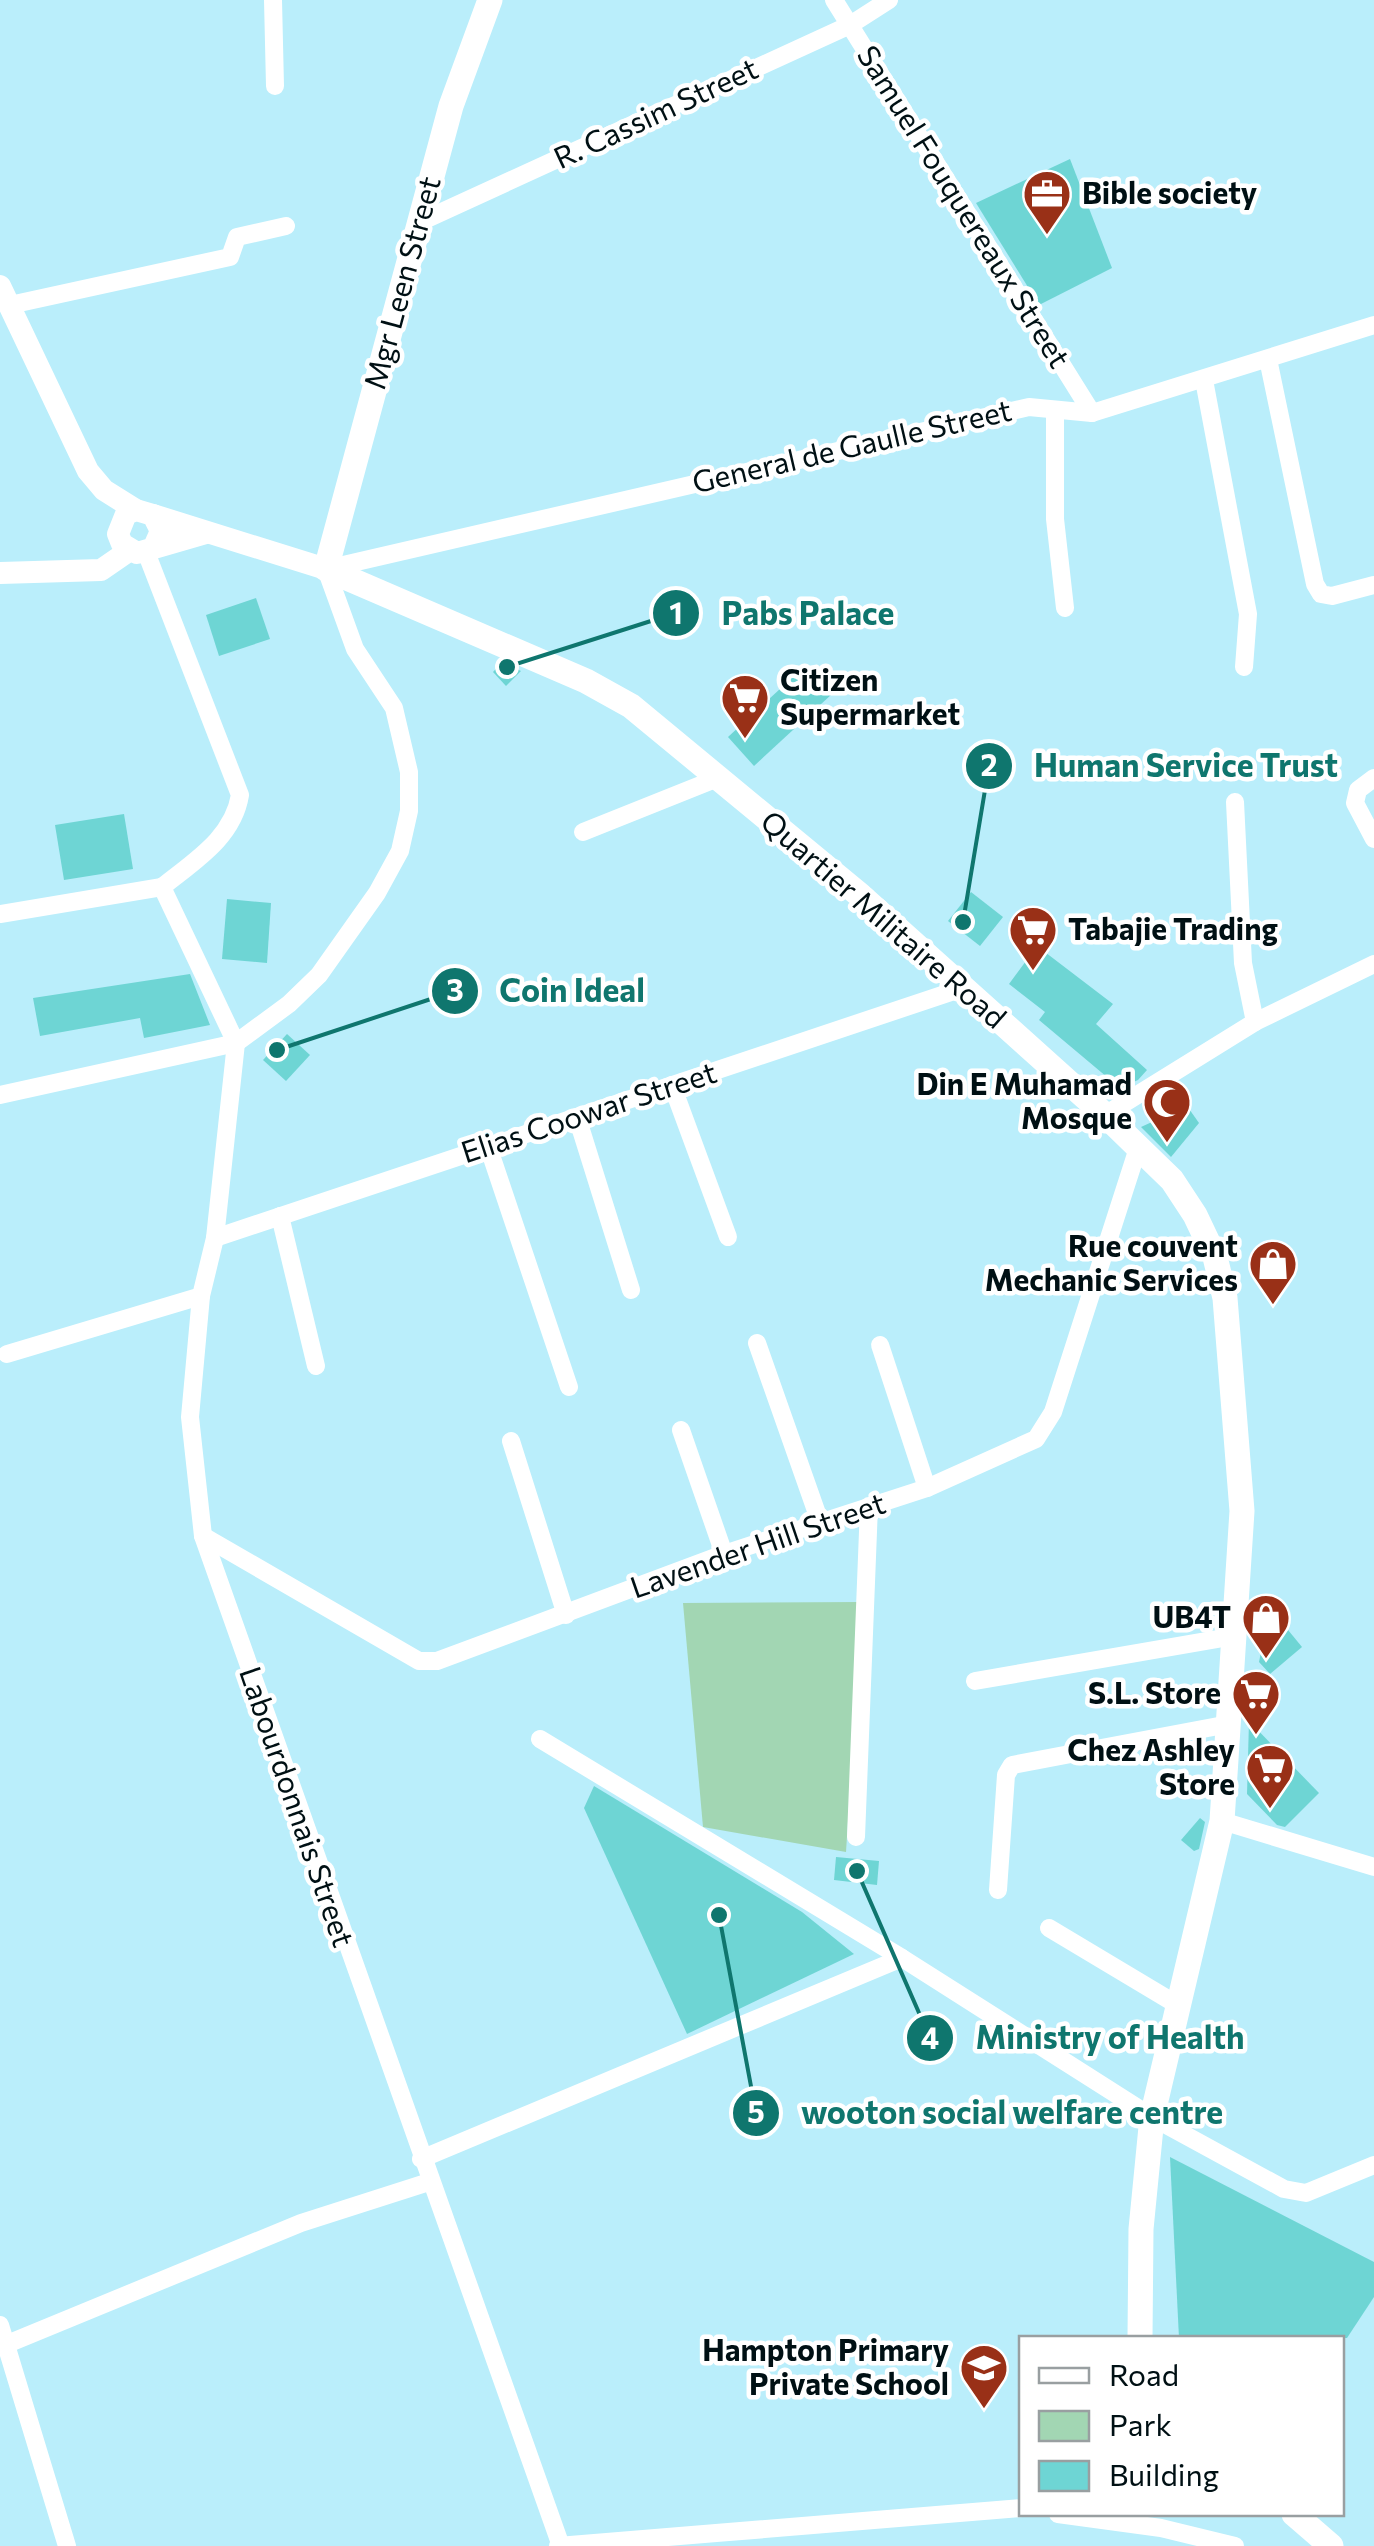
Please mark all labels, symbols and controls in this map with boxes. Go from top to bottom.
street label: Samuel Fouquereaux Street [851,38,1080,374]
street label: R. Cassim Street [547,48,763,175]
office icon: Bible society [1021,168,1073,236]
street label: Mgr Leen Street [354,172,447,393]
place label: Bible society [1082,173,1258,210]
street label: General de Gaulle Street [688,390,1015,499]
callout: Pabs Palace [651,582,914,644]
text: Pabs Palace [722,592,894,632]
text: 1 [669,593,683,630]
place label: Citizen Supermarket [780,660,960,731]
supermarket icon: Citizen Supermarket [719,672,771,740]
callout: Human Service Trust [964,735,1358,797]
text: Human Service Trust [1034,744,1338,784]
text: 2 [980,745,998,782]
street label: Quartier Militaire Road [754,801,1015,1035]
supermarket icon: Tabajie Trading [1007,904,1059,972]
place label: Tabajie Trading [1068,909,1278,946]
callout: Coin Ideal [430,960,665,1022]
text: Coin Ideal [499,969,645,1009]
text: 3 [446,970,464,1007]
street label: Elias Coowar Street [456,1052,720,1169]
place label: Din E Muhamad Mosque [916,1064,1132,1135]
mosque icon: Din E Muhamad Mosque [1141,1076,1193,1144]
place label: Rue couvent Mechanic Services [985,1226,1238,1297]
shop icon: Rue couvent Mechanic Services [1247,1238,1299,1306]
street label: Lavender Hill Street [625,1483,890,1605]
shop icon: UB4T [1240,1592,1292,1660]
place label: UB4T [1152,1597,1231,1634]
street label: Labourdonnais Street [233,1661,364,1951]
supermarket icon: S.L. Store [1230,1668,1282,1736]
place label: S.L. Store [1088,1673,1221,1710]
place label: Chez Ashley Store [1067,1730,1236,1801]
supermarket icon: Chez Ashley Store [1244,1742,1296,1810]
callout: Ministry of Health [905,2007,1264,2069]
text: Ministry of Health [976,2016,1244,2056]
text: 4 [921,2018,939,2055]
callout: wooton social welfare centre [731,2082,1243,2144]
text: wooton social welfare centre [801,2091,1223,2131]
text: 5 [747,2092,765,2129]
place label: Hampton Primary Private School [702,2330,950,2401]
legend [1019,2336,1344,2516]
school or university icon: Hampton Primary Private School [958,2342,1010,2410]
text: Road [1109,2355,1179,2392]
text: Park [1109,2405,1172,2442]
text: Building [1109,2455,1219,2492]

